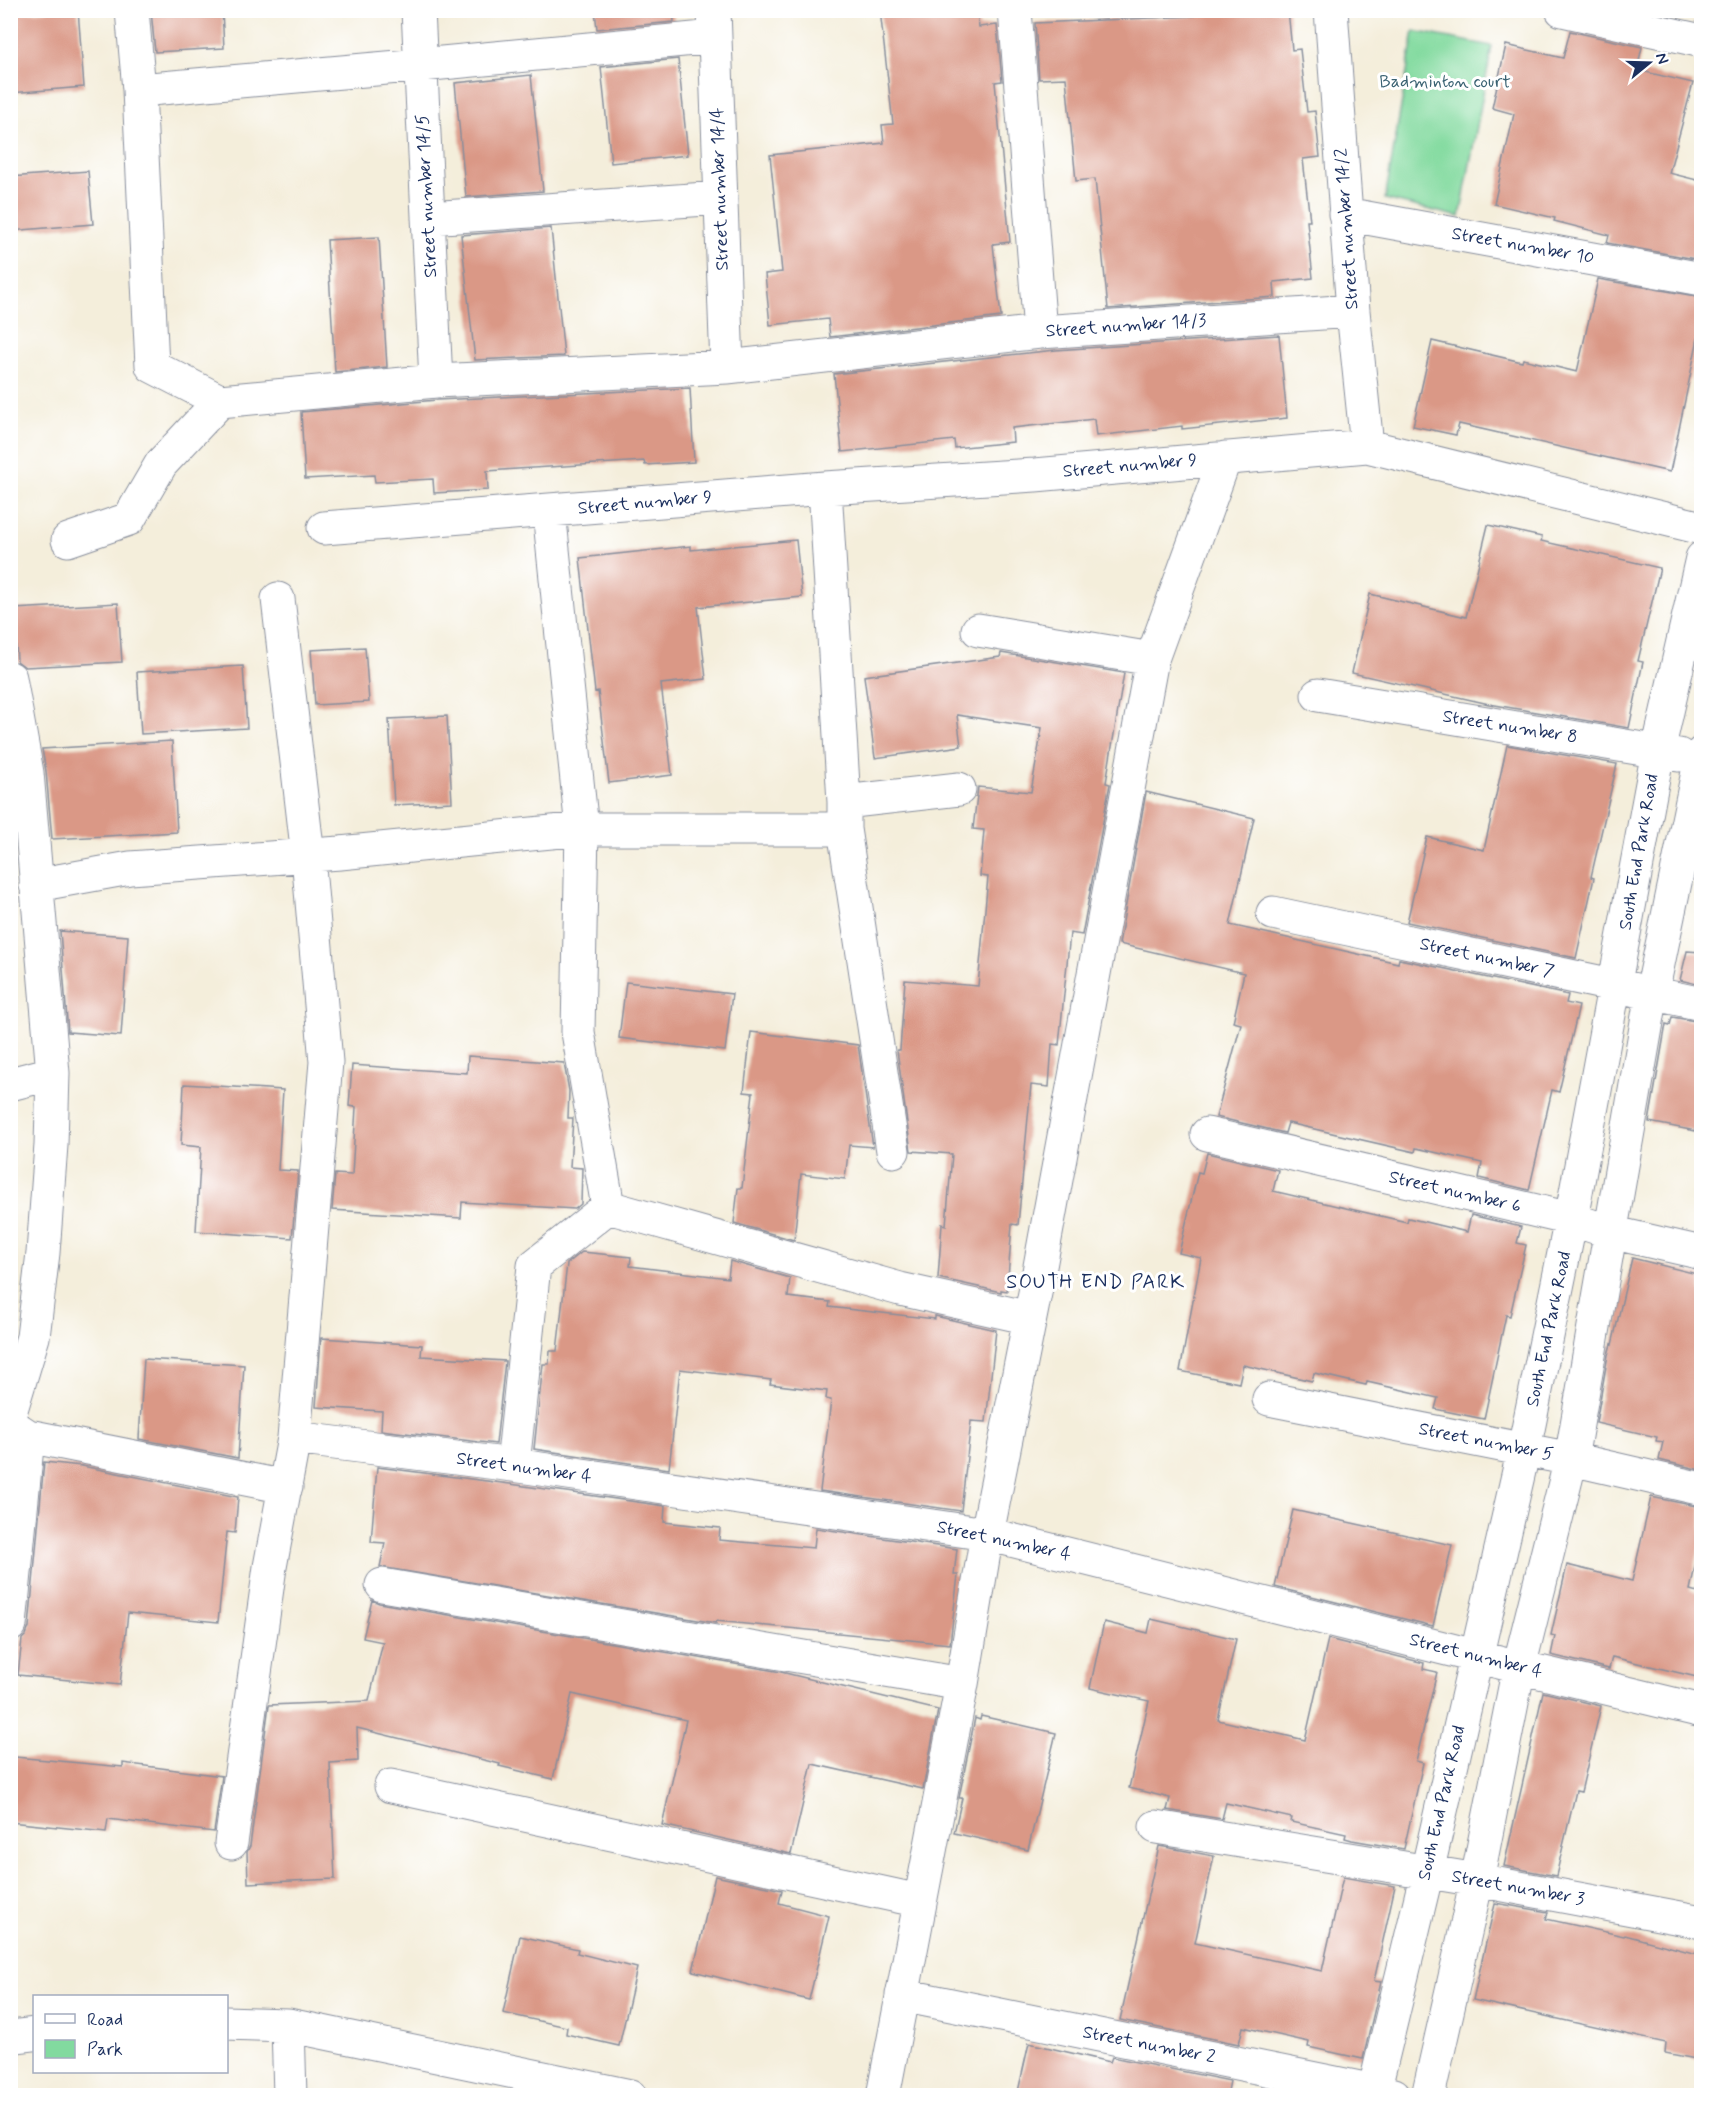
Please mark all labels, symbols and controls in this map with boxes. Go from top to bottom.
north arrow [1619,33,1679,93]
text: N [1650,50,1673,67]
park label: Badminton court [1379,70,1511,94]
street label: Street number 14/4 [705,107,735,271]
street label: Street number 14/5 [411,113,443,278]
street label: Street number 14/2 [1329,147,1365,310]
street label: Street number 10 [1450,222,1596,270]
street label: Street number 14/3 [1045,308,1207,344]
street label: Street number 9 [1062,448,1198,484]
street label: Street number 9 [577,485,713,521]
street label: Street number 8 [1441,705,1579,749]
street label: South End Park Road [1613,772,1665,932]
street label: Street number 7 [1418,932,1557,984]
street label: Street number 6 [1386,1165,1524,1219]
street label: South End Park Road [1521,1249,1577,1409]
district label: SOUTH END PARK [1006,1269,1186,1296]
street label: Street number 5 [1417,1417,1556,1467]
street label: Street number 4 [455,1447,593,1489]
street label: Street number 4 [935,1515,1073,1567]
street label: Street number 4 [1407,1628,1545,1684]
street label: South End Park Road [1412,1723,1472,1883]
street label: Street number 3 [1450,1865,1586,1911]
legend [33,1995,228,2073]
text: Road [87,2008,123,2032]
street label: Street number 2 [1081,2020,1218,2070]
text: Park [87,2038,123,2062]

